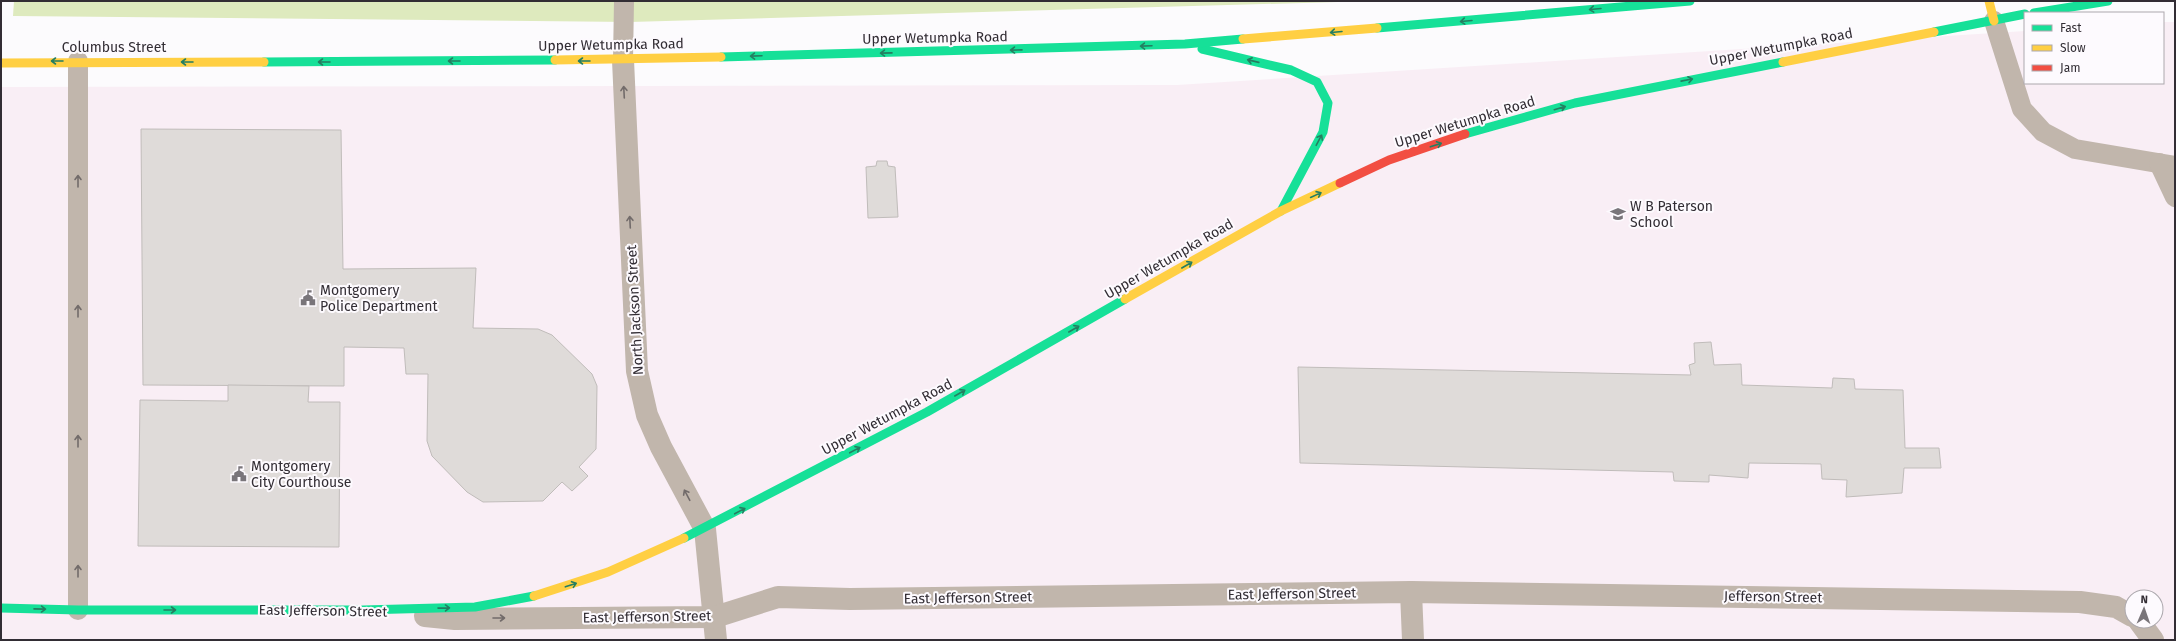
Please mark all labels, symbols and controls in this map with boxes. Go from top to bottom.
one-way arrow [1589,6,1602,13]
legend [2024,12,2164,84]
one-way arrow [1460,17,1473,24]
text: Fast [2060,21,2082,35]
street label: Upper Wetumpka Road [1708,25,1854,69]
street label: Upper Wetumpka Road [862,28,1008,48]
one-way arrow [1330,28,1343,35]
street label: Upper Wetumpka Road [538,35,684,55]
street label: Columbus Street [62,39,167,56]
text: Slow [2060,41,2086,55]
one-way arrow [1140,42,1153,50]
one-way arrow [1010,46,1023,54]
one-way arrow [880,49,893,57]
one-way arrow [750,52,763,60]
one-way arrow [1247,56,1260,64]
one-way arrow [51,57,64,65]
one-way arrow [448,57,461,65]
one-way arrow [578,57,591,64]
one-way arrow [181,58,194,66]
one-way arrow [318,58,331,66]
text: Jam [2060,61,2080,75]
one-way arrow [1680,75,1693,83]
one-way arrow [621,86,628,99]
street label: Upper Wetumpka Road [1393,93,1537,151]
one-way arrow [1553,104,1566,111]
one-way arrow [1315,134,1323,146]
one-way arrow [1429,140,1441,148]
one-way arrow [74,175,82,188]
one-way arrow [1310,191,1322,198]
place label: W B Paterson School [1630,198,1713,231]
school or university icon: W B Paterson School [1609,205,1627,223]
street label: Upper Wetumpka Road [1102,215,1236,303]
one-way arrow [627,216,634,229]
street label: North Jackson Street [623,244,647,376]
one-way arrow [1181,260,1193,268]
place label: Montgomery Police Department [320,282,438,315]
public building icon: Montgomery Police Department [299,289,317,307]
one-way arrow [74,305,82,318]
one-way arrow [1068,324,1080,332]
street label: Upper Wetumpka Road [819,375,955,459]
one-way arrow [954,388,966,396]
one-way arrow [74,435,82,448]
one-way arrow [848,446,860,453]
place label: Montgomery City Courthouse [251,458,351,491]
public building icon: Montgomery City Courthouse [230,465,248,483]
one-way arrow [683,489,690,501]
one-way arrow [734,507,746,514]
one-way arrow [74,565,82,578]
one-way arrow [564,581,577,588]
street label: East Jefferson Street [1228,584,1357,604]
street label: East Jefferson Street [904,588,1033,608]
street label: Jefferson Street [1724,588,1823,606]
north arrow [2124,589,2164,629]
text: N [2140,593,2148,606]
street label: East Jefferson Street [259,601,388,621]
one-way arrow [437,604,450,612]
one-way arrow [33,605,46,613]
one-way arrow [163,606,176,614]
street label: East Jefferson Street [583,607,712,627]
one-way arrow [492,614,505,622]

